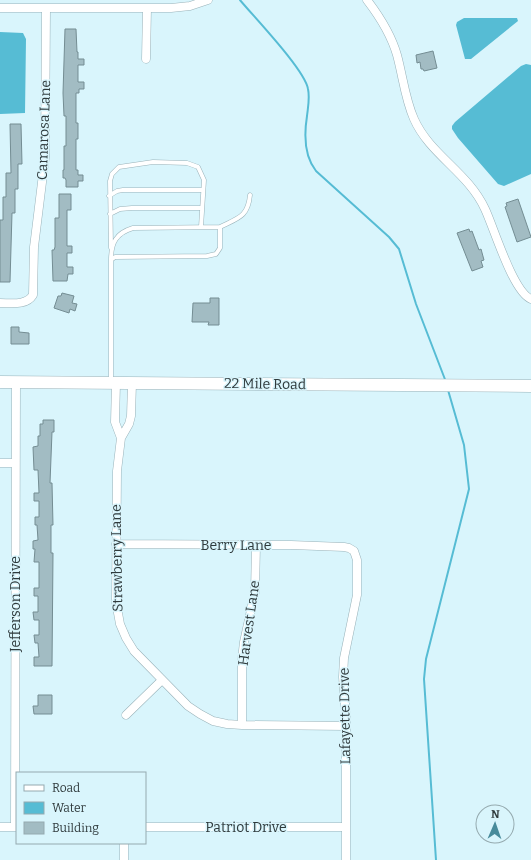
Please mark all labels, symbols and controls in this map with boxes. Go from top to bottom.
street label: Camarosa Lane [34,80,54,180]
street label: 22 Mile Road [224,375,306,393]
street label: Strawberry Lane [108,504,126,612]
street label: Berry Lane [201,537,271,554]
street label: Jefferson Drive [7,556,24,653]
street label: Harvest Lane [235,579,263,667]
street label: Lafayette Drive [336,667,354,765]
legend [16,772,146,844]
text: Road [52,781,80,795]
text: Water [52,801,87,815]
north arrow [475,804,515,844]
text: N [491,808,500,821]
street label: Patriot Drive [205,819,287,836]
text: Building [52,821,99,835]

